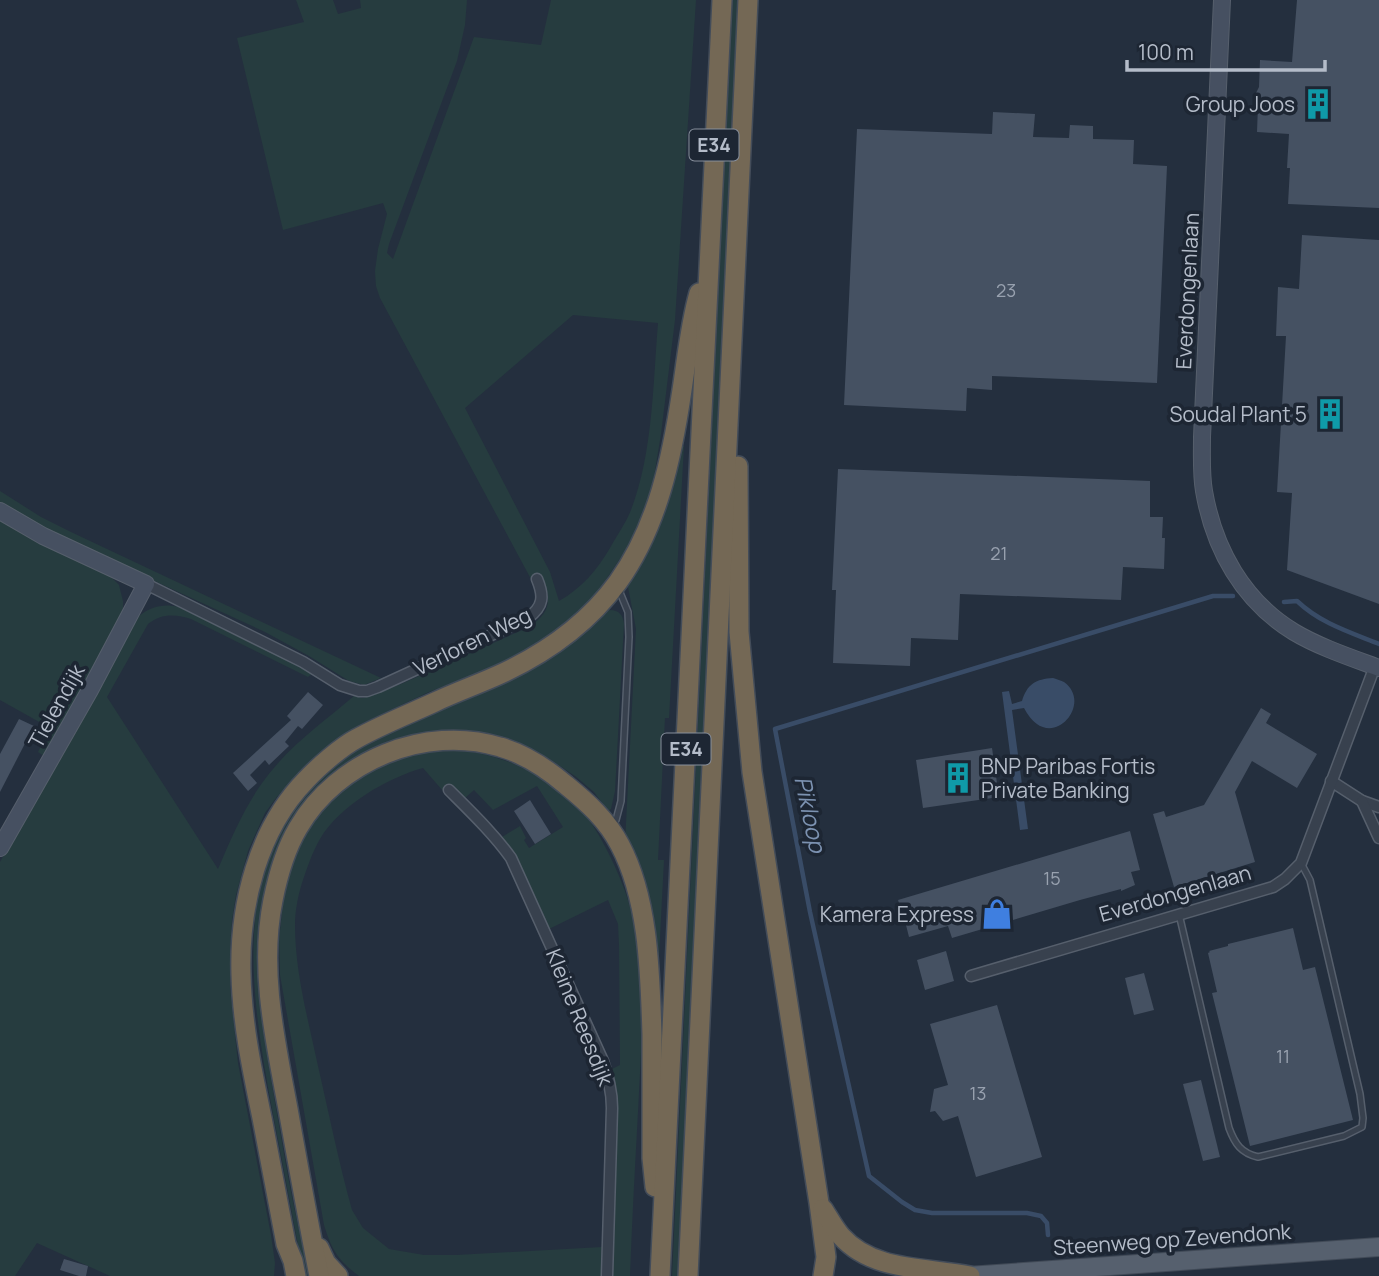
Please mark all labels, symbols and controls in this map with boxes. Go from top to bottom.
scale bar [1127,28,1325,72]
text: 100 m [1138,38,1194,66]
building icon: Group Joos [1301,87,1335,121]
place label: Group Joos [1186,90,1295,118]
road number: E34 [690,130,738,160]
street label: Everdongenlaan [1169,212,1205,370]
house number: 23 [996,278,1016,302]
building icon: Soudal Plant 5 [1313,397,1347,431]
place label: Soudal Plant 5 [1169,400,1307,428]
house number: 21 [990,541,1008,565]
street label: Verloren Weg [408,600,536,682]
street label: Tielendijk [21,658,91,753]
road number: E34 [662,734,710,764]
place label: BNP Paribas Fortis Private Banking [981,752,1155,804]
building icon: BNP Paribas Fortis Private Banking [941,761,975,795]
water label: Pikloop [787,773,835,856]
street label: Everdongenlaan [1096,858,1254,928]
house number: 15 [1043,866,1061,890]
shop icon: Kamera Express [980,897,1014,931]
place label: Kamera Express [820,900,974,928]
street label: Kleine Reesdijk [540,944,620,1090]
house number: 11 [1276,1044,1290,1068]
house number: 13 [970,1081,986,1105]
street label: Steenweg op Zevendonk [1052,1217,1292,1261]

